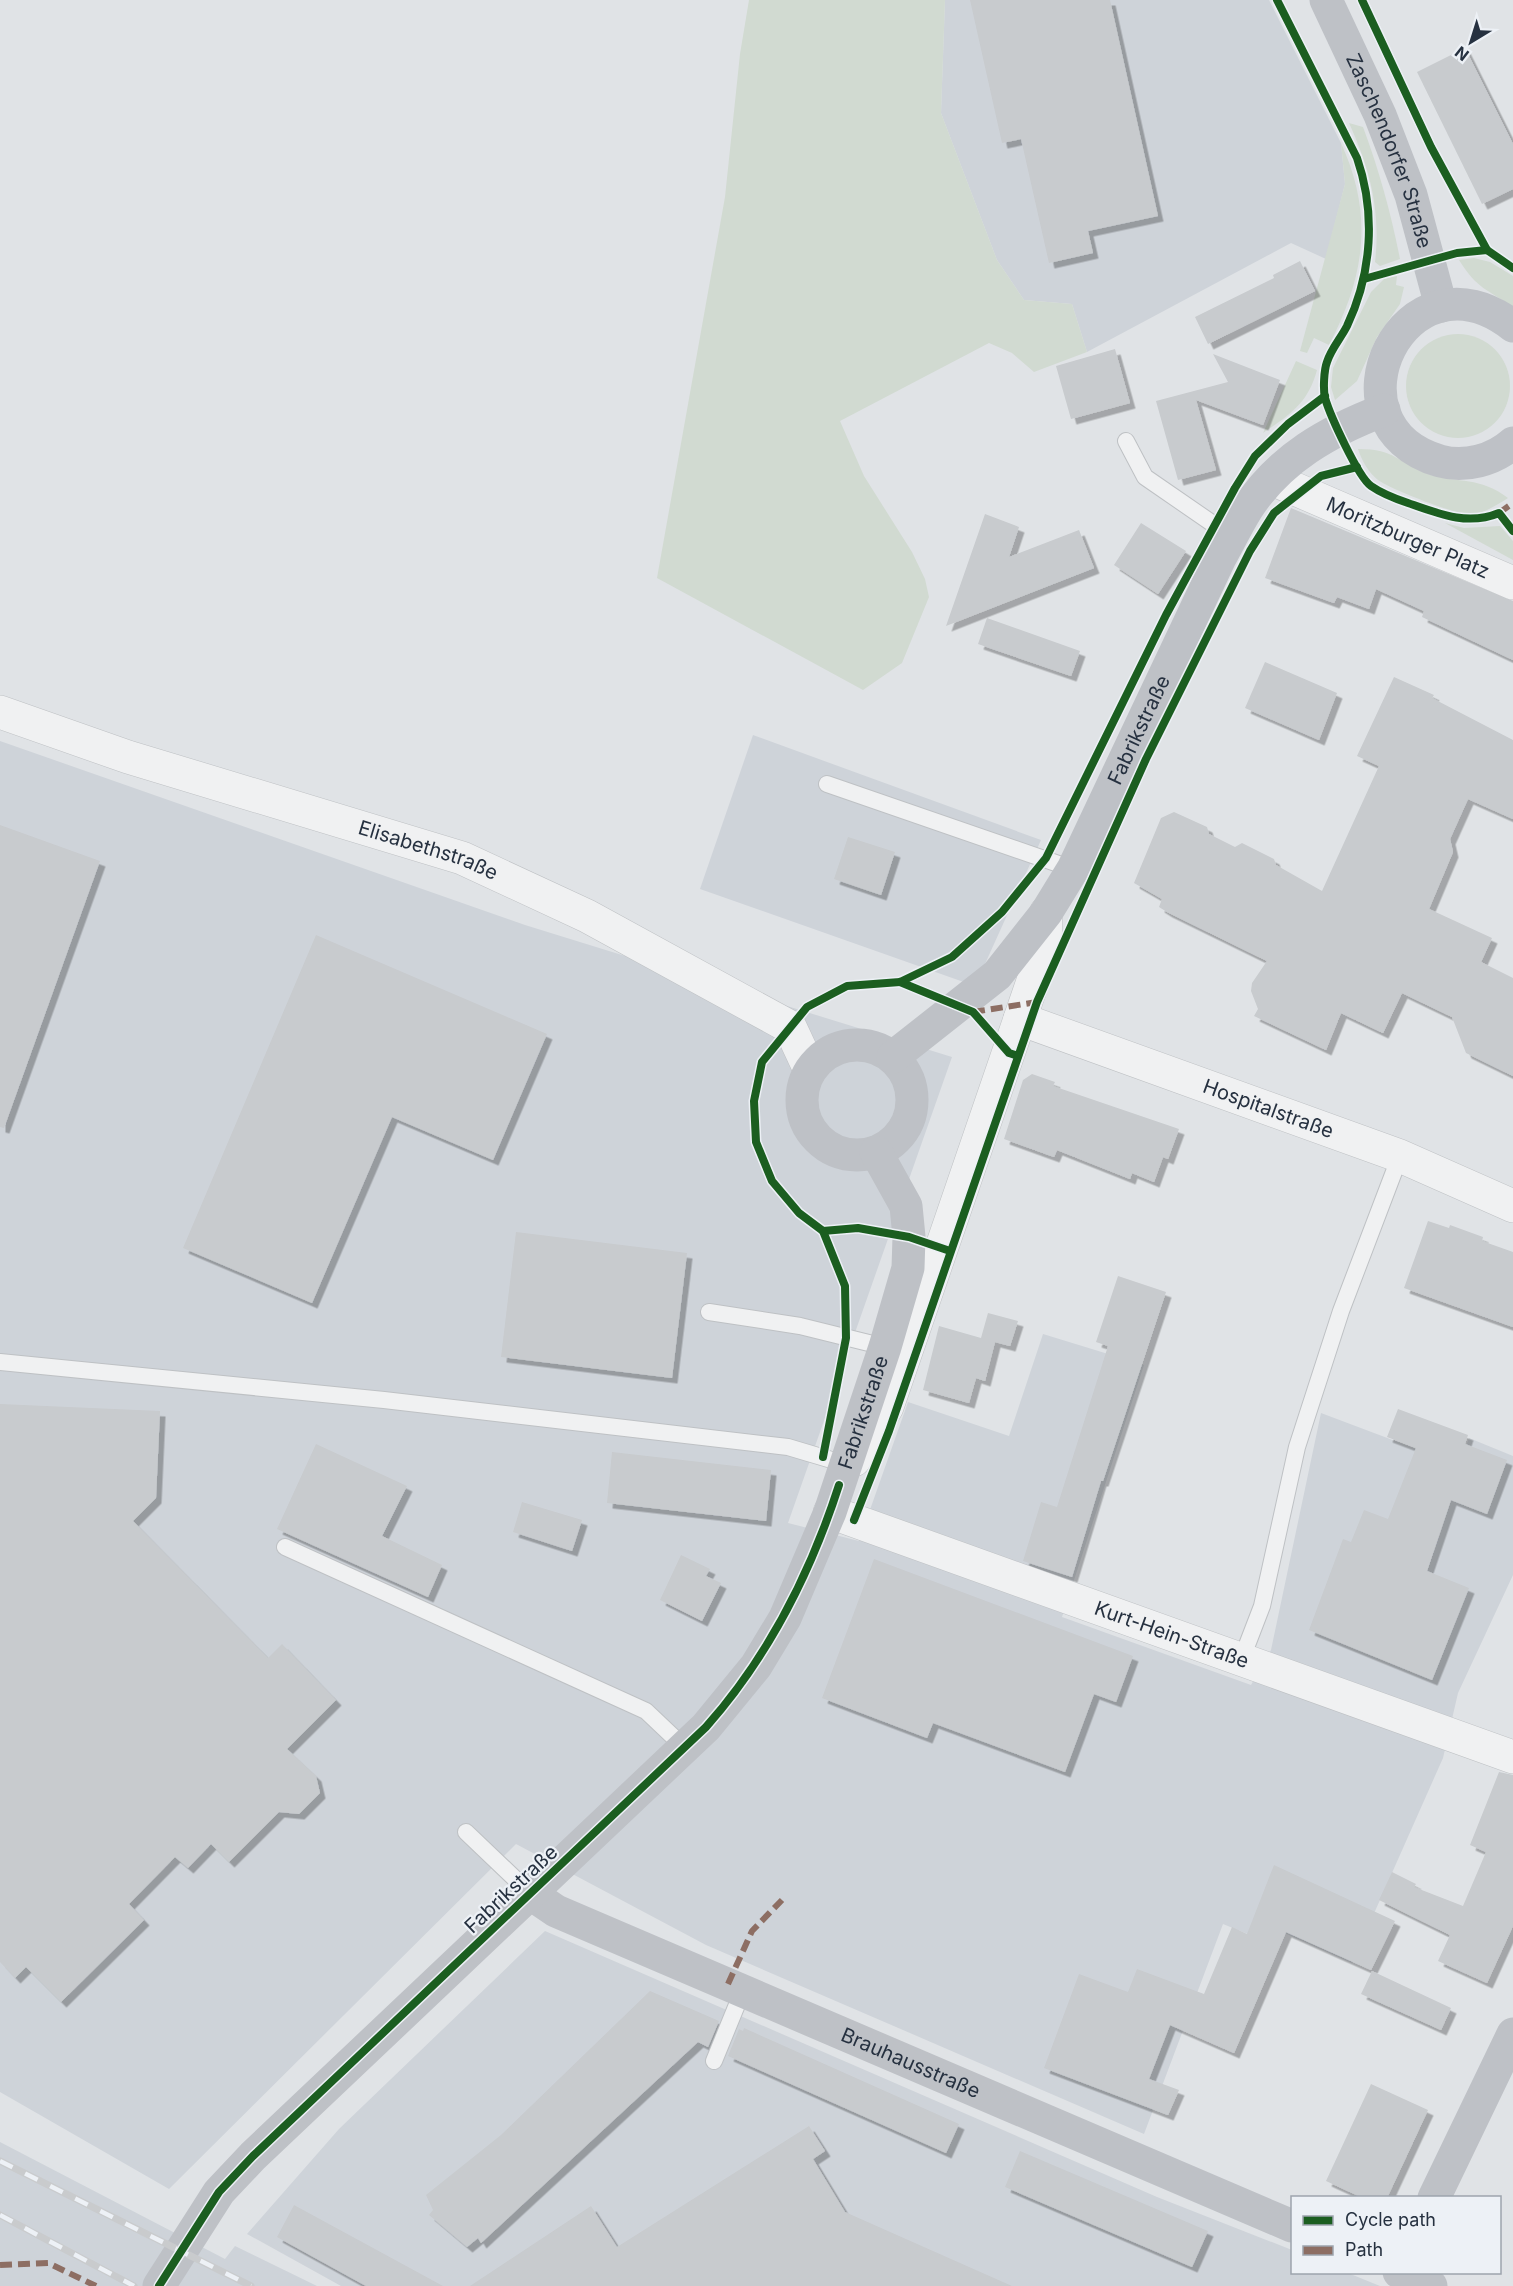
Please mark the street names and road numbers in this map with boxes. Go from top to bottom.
street label: Zaschendorfer Straße [1341,50,1437,251]
street label: Moritzburger Platz [1323,492,1493,583]
street label: Fabrikstraße [1103,671,1175,788]
street label: Elisabethstraße [356,815,502,885]
street label: Hospitalstraße [1200,1074,1337,1143]
street label: Fabrikstraße [833,1352,893,1472]
street label: Kurt-Hein-Straße [1091,1596,1252,1673]
street label: Fabrikstraße [460,1840,562,1938]
street label: Brauhausstraße [837,2022,984,2103]

